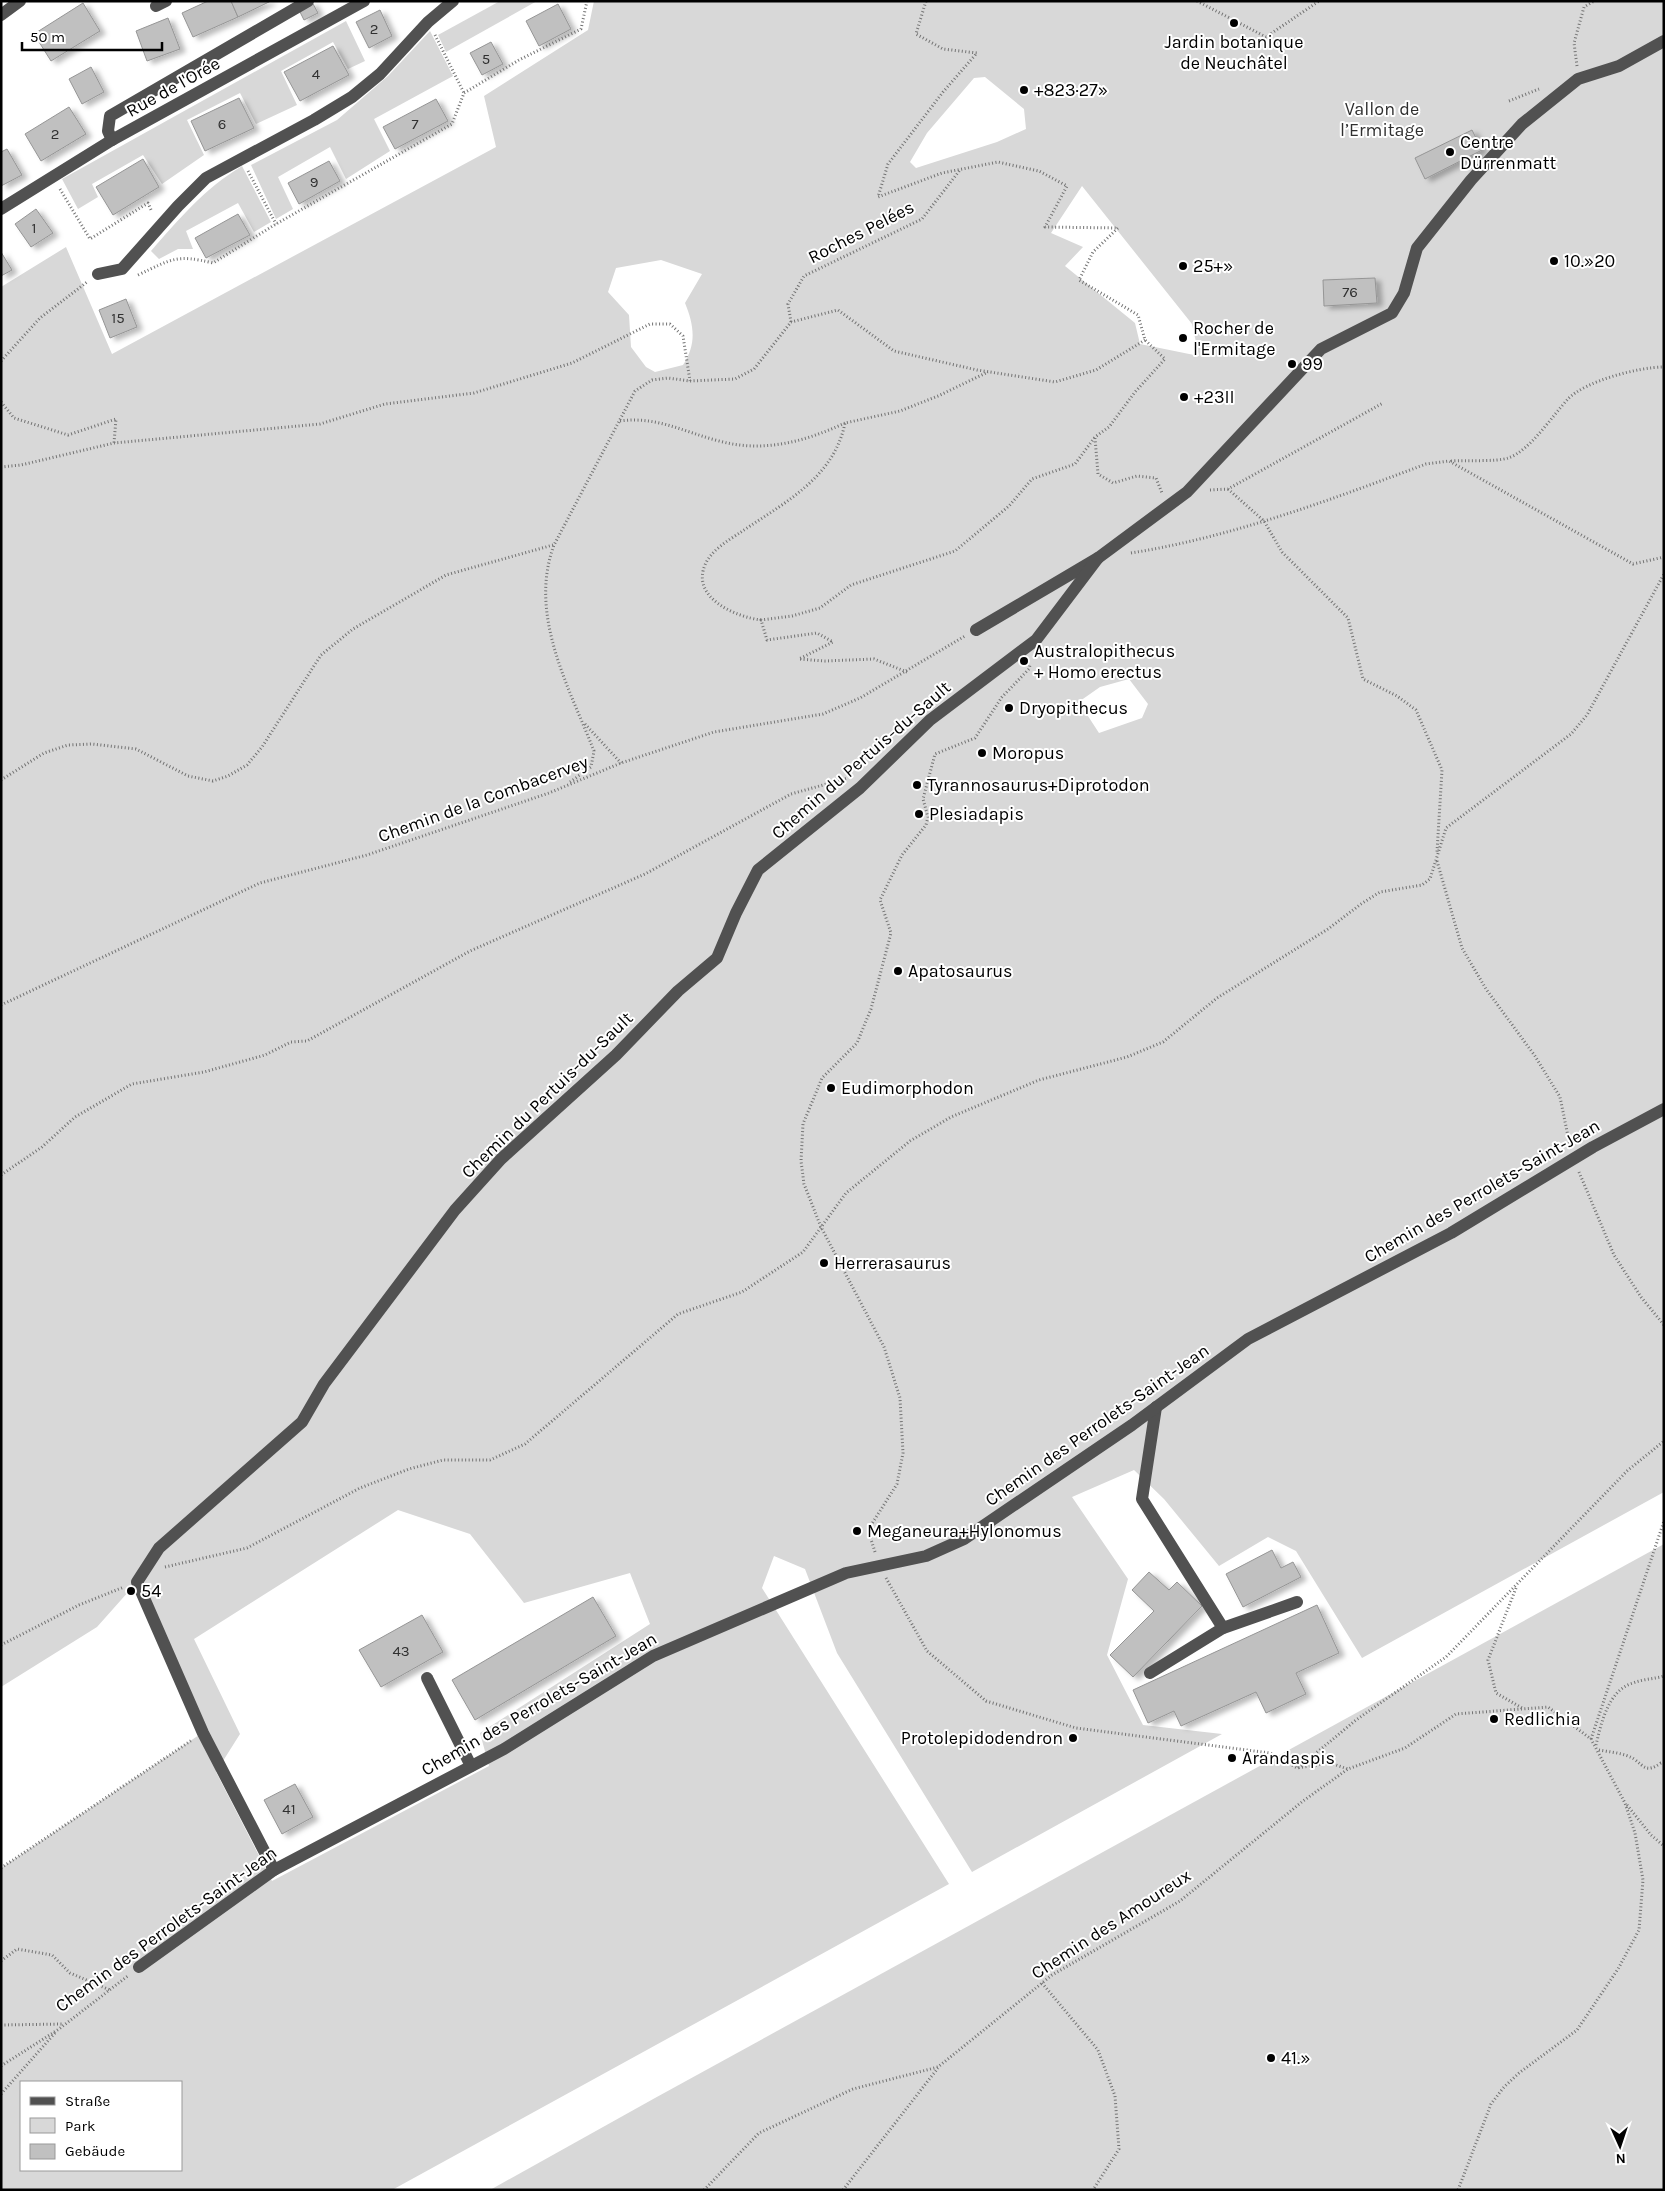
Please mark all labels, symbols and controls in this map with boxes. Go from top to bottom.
marker: Jardin botanique de Neuchâtel [1228,17,1240,29]
scale bar [22,20,162,52]
house number: 2 [370,20,378,38]
text: 50 m [30,28,65,46]
place label: Jardin botanique de Neuchâtel [1165,31,1303,74]
house number: 5 [482,50,490,68]
street label: Rue de l'Orée [122,52,224,122]
house number: 4 [312,65,321,83]
place label: +823·27» [1034,79,1108,101]
marker: +823·27» [1018,84,1030,96]
park label: Vallon de l’Ermitage [1340,98,1424,141]
house number: 6 [218,115,226,133]
house number: 7 [411,115,419,133]
house number: 2 [51,125,59,143]
place label: Centre Dürrenmatt [1460,131,1556,174]
marker: Centre Dürrenmatt [1444,146,1456,158]
house number: 9 [310,173,318,191]
street label: Roches Pelées [804,196,918,268]
house number: 1 [32,219,36,237]
place label: 10.»20 [1564,250,1615,272]
place label: 25+» [1193,255,1233,277]
marker: 10.»20 [1548,255,1560,267]
marker: 25+» [1177,260,1189,272]
house number: 76 [1342,283,1358,301]
house number: 15 [111,309,125,327]
place label: Rocher de l'Ermitage [1193,317,1275,360]
marker: Rocher de l'Ermitage [1177,332,1189,344]
place label: 99 [1302,353,1323,375]
marker: 99 [1286,358,1298,370]
place label: +23II [1194,386,1235,408]
marker: +23II [1178,391,1190,403]
place label: Australopithecus + Homo erectus [1034,640,1175,683]
marker: Australopithecus + Homo erectus [1018,655,1030,667]
street label: Chemin du Pertuis-du-Sault [767,676,955,844]
place label: Dryopithecus [1019,697,1128,719]
marker: Dryopithecus [1003,702,1015,714]
place label: Moropus [992,742,1064,764]
marker: Moropus [976,747,988,759]
street label: Chemin de la Combacervey [375,751,592,847]
place label: Tyrannosaurus+Diprotodon [927,774,1150,796]
marker: Tyrannosaurus+Diprotodon [911,779,923,791]
place label: Plesiadapis [929,803,1024,825]
marker: Plesiadapis [913,808,925,820]
place label: Apatosaurus [908,960,1013,982]
marker: Apatosaurus [892,965,904,977]
street label: Chemin du Pertuis-du-Sault [457,1007,638,1183]
place label: Eudimorphodon [841,1077,974,1099]
marker: Eudimorphodon [825,1082,837,1094]
street label: Chemin des Perrolets-Saint-Jean [1360,1114,1604,1268]
place label: Herrerasaurus [834,1252,951,1274]
marker: Herrerasaurus [818,1257,830,1269]
street label: Chemin des Perrolets-Saint-Jean [981,1339,1213,1511]
place label: Meganeura+Hylonomus [867,1520,1062,1542]
marker: Meganeura+Hylonomus [851,1525,863,1537]
place label: 54 [141,1580,161,1602]
marker: 54 [125,1585,137,1597]
street label: Chemin des Perrolets-Saint-Jean [417,1627,661,1781]
house number: 43 [392,1642,410,1660]
place label: Redlichia [1504,1708,1581,1730]
marker: Redlichia [1488,1713,1500,1725]
place label: Protolepidodendron [901,1727,1063,1749]
marker: Protolepidodendron [1067,1732,1079,1744]
place label: Arandaspis [1242,1747,1335,1769]
marker: Arandaspis [1226,1752,1238,1764]
house number: 41 [282,1800,296,1818]
street label: Chemin des Perrolets-Saint-Jean [51,1841,281,2017]
street label: Chemin des Amoureux [1027,1864,1195,1984]
place label: 41.» [1281,2047,1311,2069]
marker: 41.» [1265,2052,1277,2064]
legend [20,2081,182,2171]
text: Straße [65,2092,110,2110]
text: Park [65,2117,95,2135]
north arrow [1595,2121,1645,2171]
text: Gebäude [65,2142,125,2160]
text: N [1615,2150,1626,2167]

